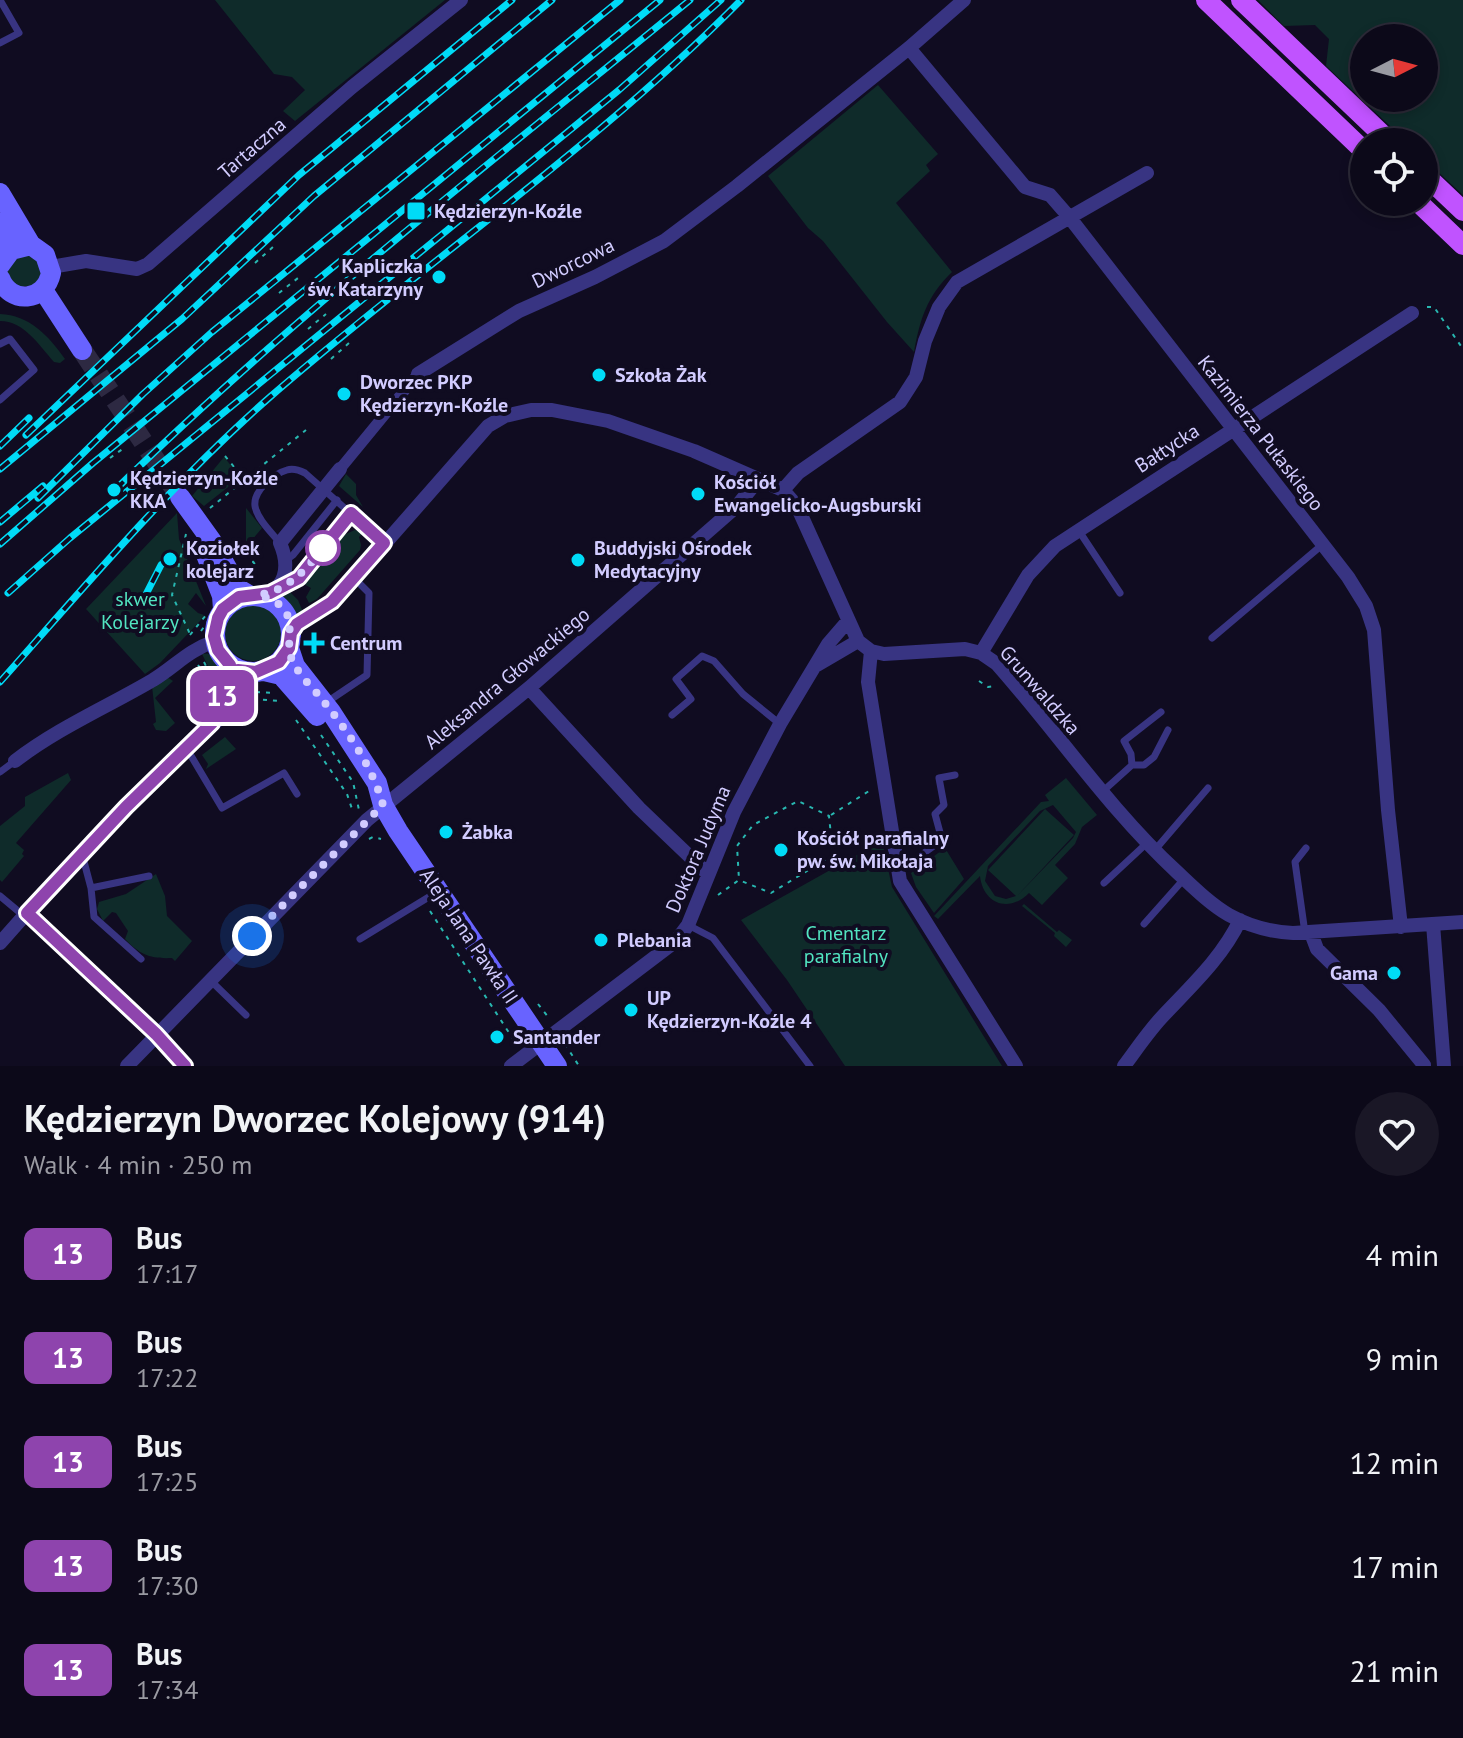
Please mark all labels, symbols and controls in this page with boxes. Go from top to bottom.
north arrow [1350,24,1438,112]
map controls [1350,24,1438,216]
street label: Tartaczna [213,111,291,185]
button: locate [1350,128,1438,216]
place label: Kędzierzyn-Koźle [434,198,582,224]
marker: Kędzierzyn-Koźle [405,200,427,222]
street label: Dworcowa [527,232,619,294]
place label: Kapliczka św. Katarzyny [308,253,423,302]
marker: Kapliczka św. Katarzyny [430,268,448,286]
street label: Kazimierza Pułaskiego [1192,350,1330,516]
place label: Szkoła Żak [615,362,707,388]
marker: Szkoła Żak [590,366,608,384]
place label: Dworzec PKP Kędzierzyn-Koźle [360,369,508,418]
marker: Dworzec PKP Kędzierzyn-Koźle [335,385,353,403]
street label: Bałtycka [1130,418,1204,478]
place label: Kędzierzyn-Koźle KKA [130,465,278,514]
place label: Kościół Ewangelicko-Augsburski [714,469,922,518]
marker: Kędzierzyn-Koźle KKA [105,481,123,499]
marker: Kościół Ewangelicko-Augsburski [689,485,707,503]
unlabelled marker [306,531,340,565]
place label: Koziołek kolejarz [186,535,260,584]
place label: Buddyjski Ośrodek Medytacyjny [594,535,752,584]
marker: Koziołek kolejarz [161,550,179,568]
marker: Buddyjski Ośrodek Medytacyjny [569,551,587,569]
park label: skwer Kolejarzy [101,586,180,635]
street label: Aleksandra Głowackiego [419,601,595,755]
place label: Centrum [330,630,402,656]
marker: Centrum [305,634,323,652]
street label: Grunwaldzka [994,640,1086,740]
line badge: 13 [186,670,258,722]
text: 13 [206,677,238,714]
street label: Doktora Judyma [660,782,736,916]
place label: Żabka [462,819,513,845]
marker: Żabka [437,823,455,841]
place label: Kościół parafialny pw. św. Mikołaja [797,825,949,874]
marker: Kościół parafialny pw. św. Mikołaja [772,841,790,859]
street label: Aleja Jana Pawła II [414,863,524,1009]
your location [232,916,272,956]
park label: Cmentarz parafialny [804,920,889,969]
place label: Plebania [617,927,691,953]
marker: Plebania [592,931,610,949]
place label: Gama [1330,960,1378,986]
marker: Gama [1385,964,1403,982]
place label: UP Kędzierzyn-Koźle 4 [647,985,812,1034]
marker: UP Kędzierzyn-Koźle 4 [622,1001,640,1019]
place label: Santander [513,1024,600,1050]
marker: Santander [488,1028,506,1046]
button: heart [1355,1092,1439,1176]
text: Kędzierzyn Dworzec Kolejowy (914) [24,1093,606,1142]
text: Walk · 4 min · 250 m [24,1148,252,1181]
text: Bus [136,1218,183,1257]
text: 13 [52,1235,84,1272]
text: 4 min [1366,1235,1439,1274]
text: 17:17 [136,1257,198,1290]
text: Bus [136,1322,183,1361]
text: 13 [52,1339,84,1376]
text: 9 min [1366,1339,1439,1378]
text: 17:22 [136,1361,198,1394]
text: Bus [136,1426,183,1465]
text: 13 [52,1443,84,1480]
text: 12 min [1349,1443,1439,1482]
text: 17:25 [136,1465,198,1498]
text: Bus [136,1530,183,1569]
text: 13 [52,1547,84,1584]
text: 17 min [1351,1547,1439,1586]
text: 17:30 [136,1569,198,1602]
text: Bus [136,1634,183,1673]
text: 13 [52,1651,84,1688]
text: 21 min [1349,1651,1439,1690]
text: 17:34 [136,1673,198,1706]

